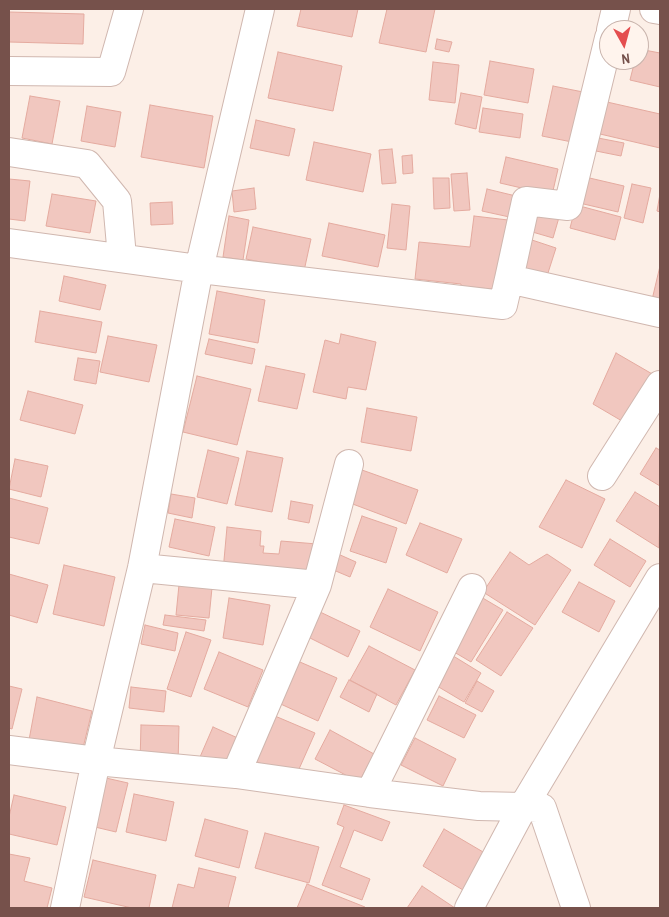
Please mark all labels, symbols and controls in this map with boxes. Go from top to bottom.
north arrow [599,20,649,70]
text: N [620,49,631,68]

